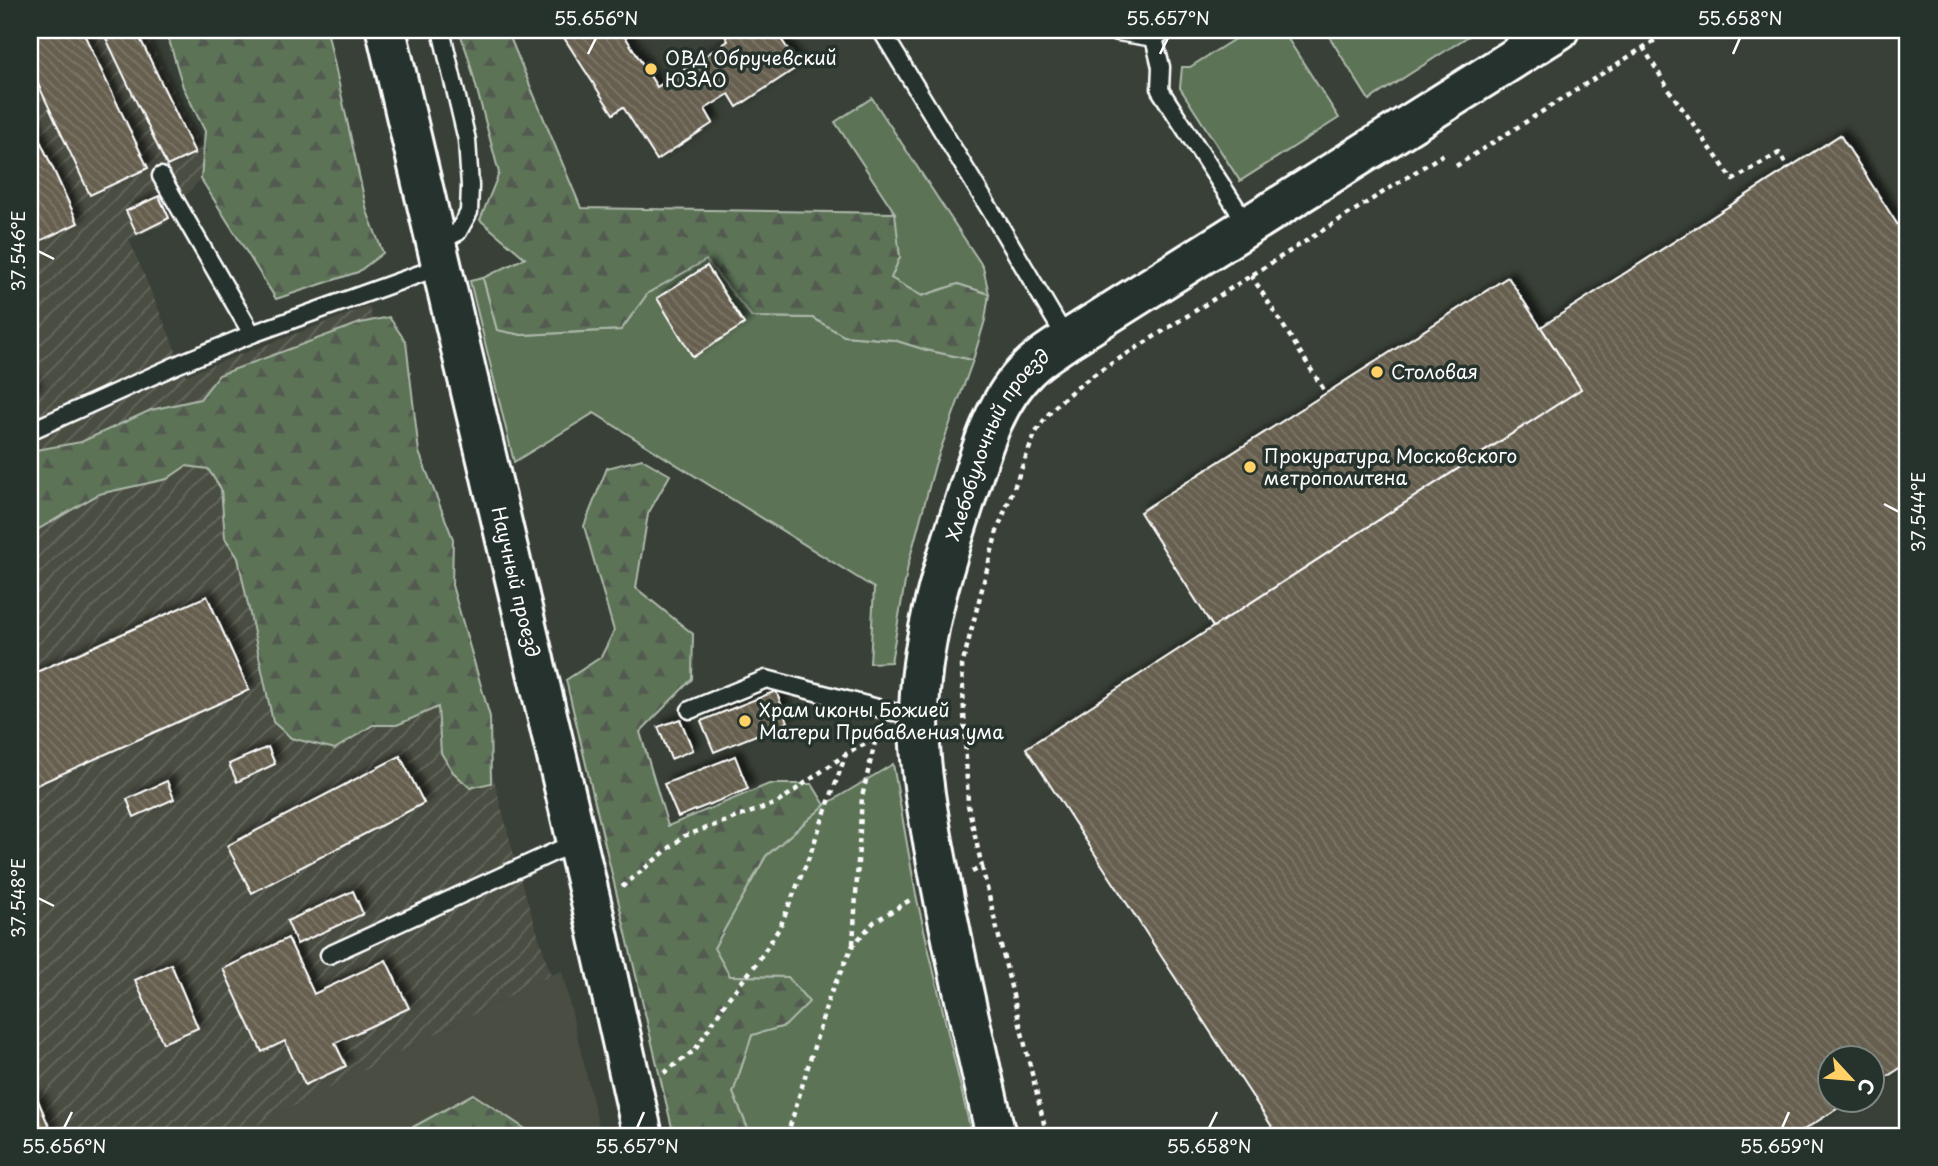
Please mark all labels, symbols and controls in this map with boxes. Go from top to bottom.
text: 55.656°N [554,4,638,31]
text: 55.657°N [1126,4,1210,31]
text: 55.658°N [1697,4,1783,31]
place label: ОВД Обручевский ЮЗАО [665,43,837,93]
marker: ОВД Обручевский ЮЗАО [643,61,659,77]
text: 37.546°E [4,210,31,292]
street label: Хлебобулочный проезд [938,341,1055,544]
place label: Столовая [1391,357,1478,385]
marker: Столовая [1369,364,1385,380]
place label: Прокуратура Московского метрополитена [1264,441,1517,491]
marker: Прокуратура Московского метрополитена [1242,459,1258,475]
text: 37.544°E [1904,472,1931,552]
street label: Научный проезд [485,503,548,660]
place label: Храм иконы Божией Матери Прибавления ума [759,695,1004,745]
marker: Храм иконы Божией Матери Прибавления ума [737,713,753,729]
text: 37.548°E [4,858,31,938]
north arrow [1815,1044,1885,1114]
text: С [1851,1074,1883,1099]
text: 55.656°N [22,1132,106,1159]
text: 55.657°N [595,1132,679,1159]
text: 55.658°N [1166,1132,1252,1159]
text: 55.659°N [1740,1132,1824,1159]

